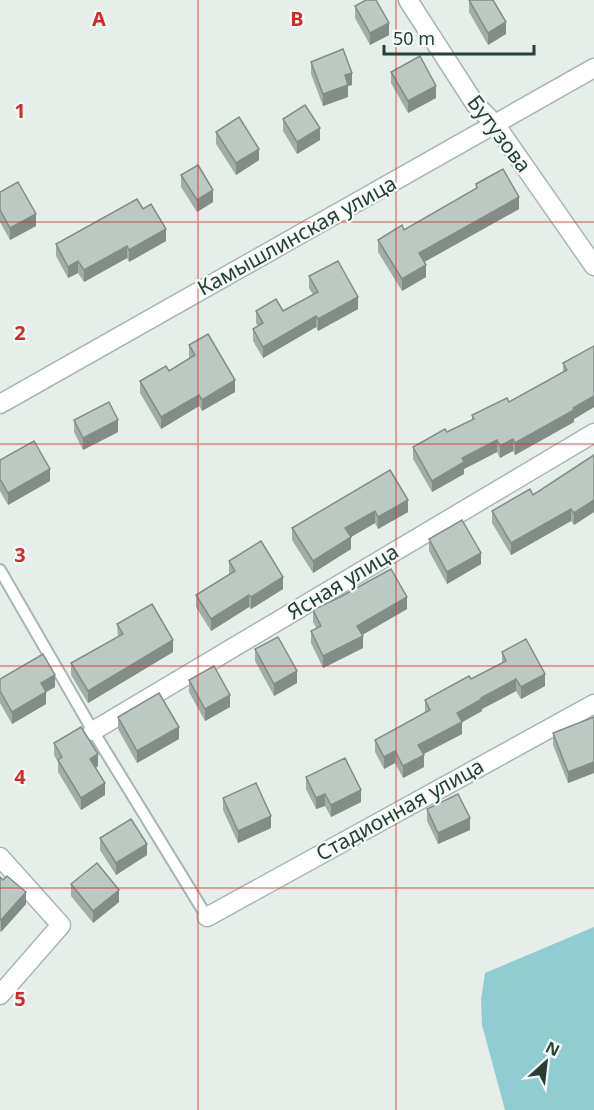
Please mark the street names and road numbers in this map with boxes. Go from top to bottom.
street label: Бутузова [462,89,538,178]
street label: Камышлинская улица [192,169,401,302]
street label: Ясная улица [282,537,403,625]
street label: Стадионная улица [311,751,488,867]

